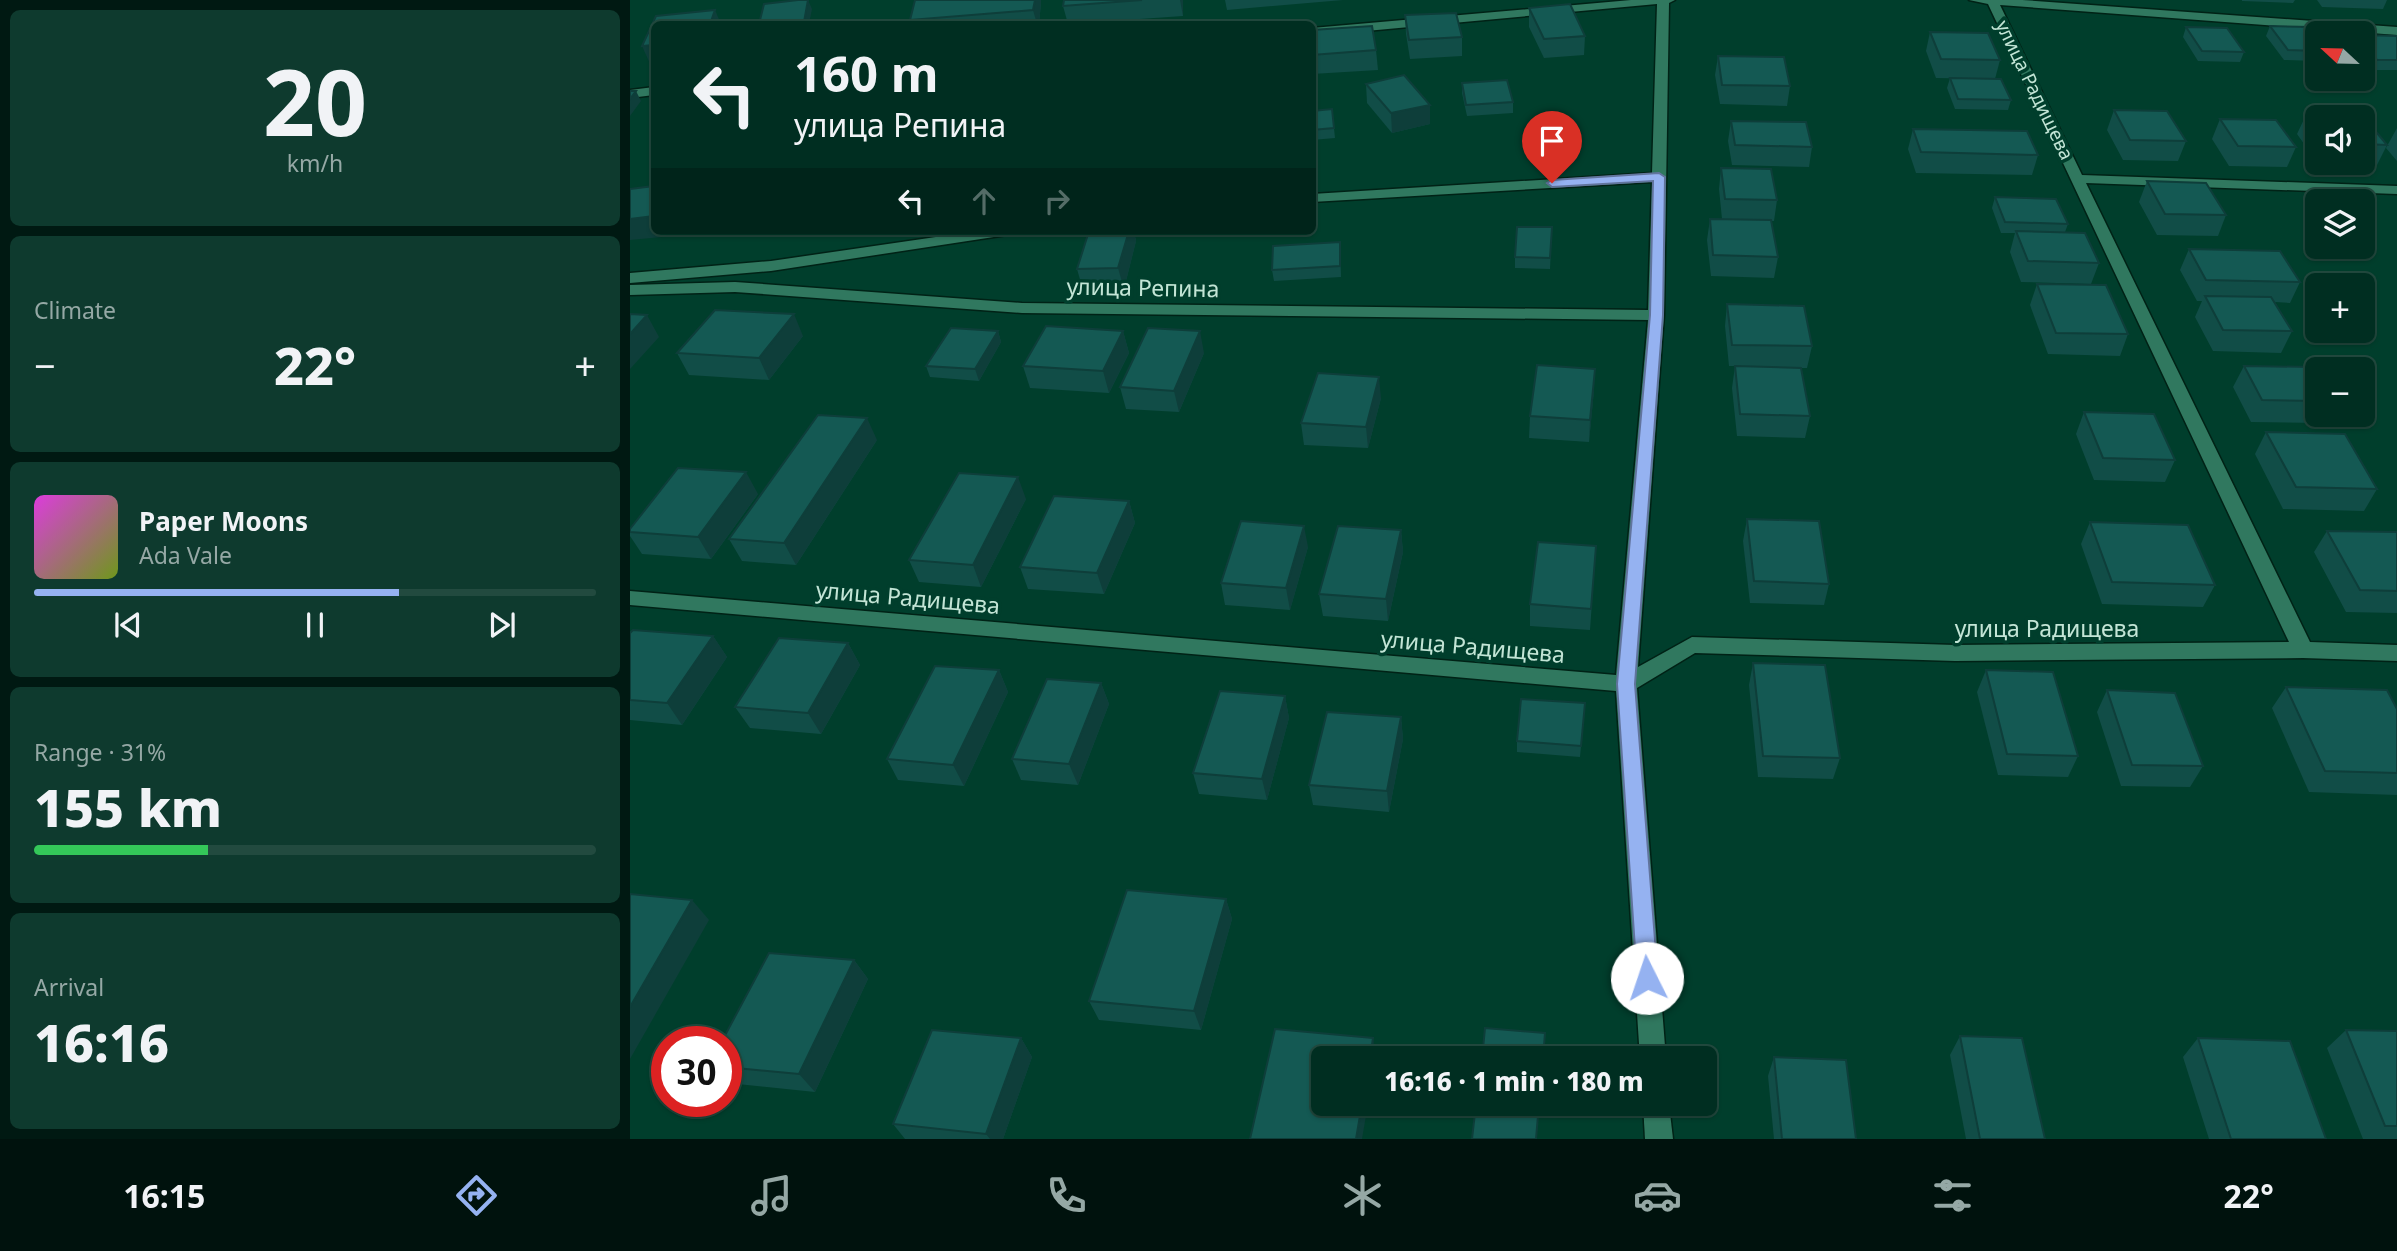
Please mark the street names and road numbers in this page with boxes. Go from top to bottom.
street label: улица Радищева [1990,16,2080,164]
street label: улица Репина [1066,270,1220,304]
street label: улица Радищева [815,573,1001,621]
street label: улица Радищева [1955,612,2139,644]
street label: улица Радищева [1380,622,1566,670]

